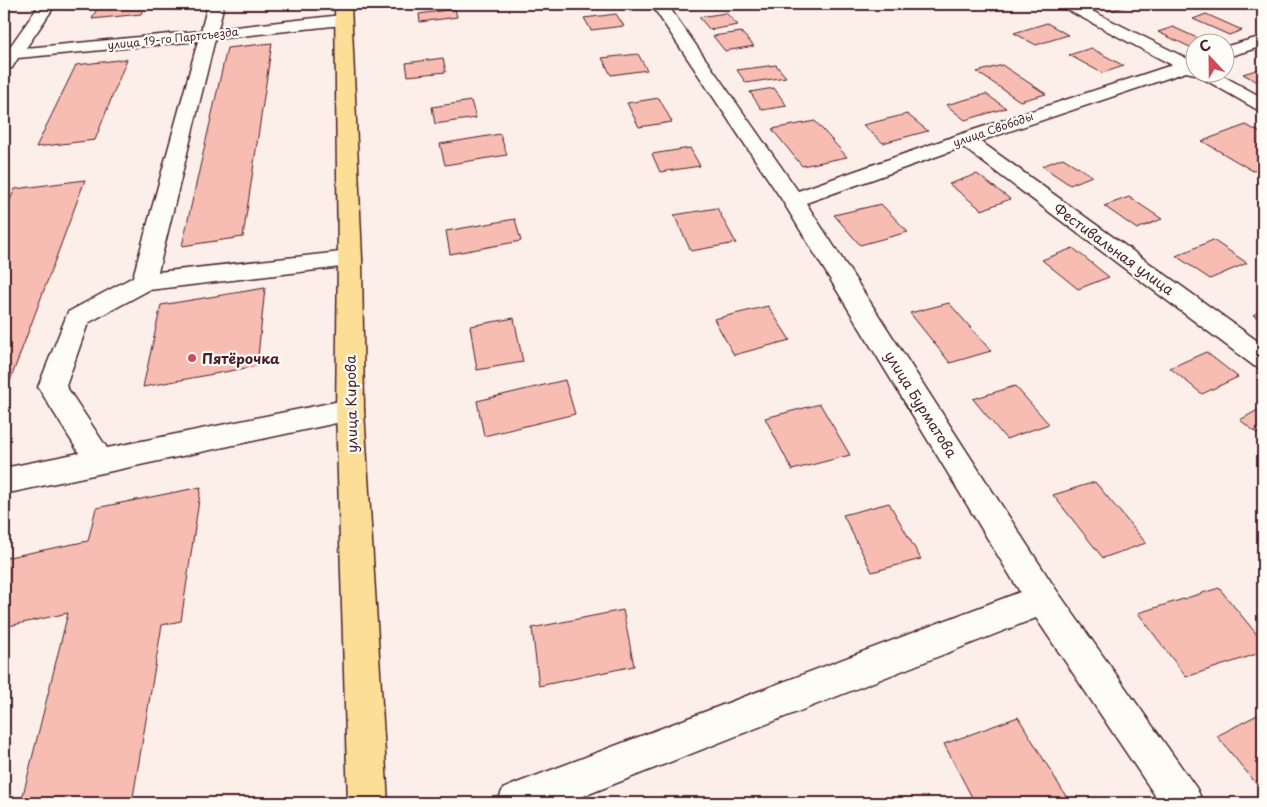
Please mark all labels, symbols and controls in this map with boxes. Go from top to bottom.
street label: улица 19-го Партсъезда [107,23,239,53]
north arrow [1184,32,1234,82]
text: С [1196,34,1214,57]
street label: улица Свободы [951,107,1035,151]
street label: Фестивальная улица [1049,198,1179,300]
street label: улица Бурматова [880,346,963,462]
place label: Пятёрочка [202,348,280,369]
marker: Пятёрочка [186,352,198,364]
street label: улица Кирова [340,355,362,453]

